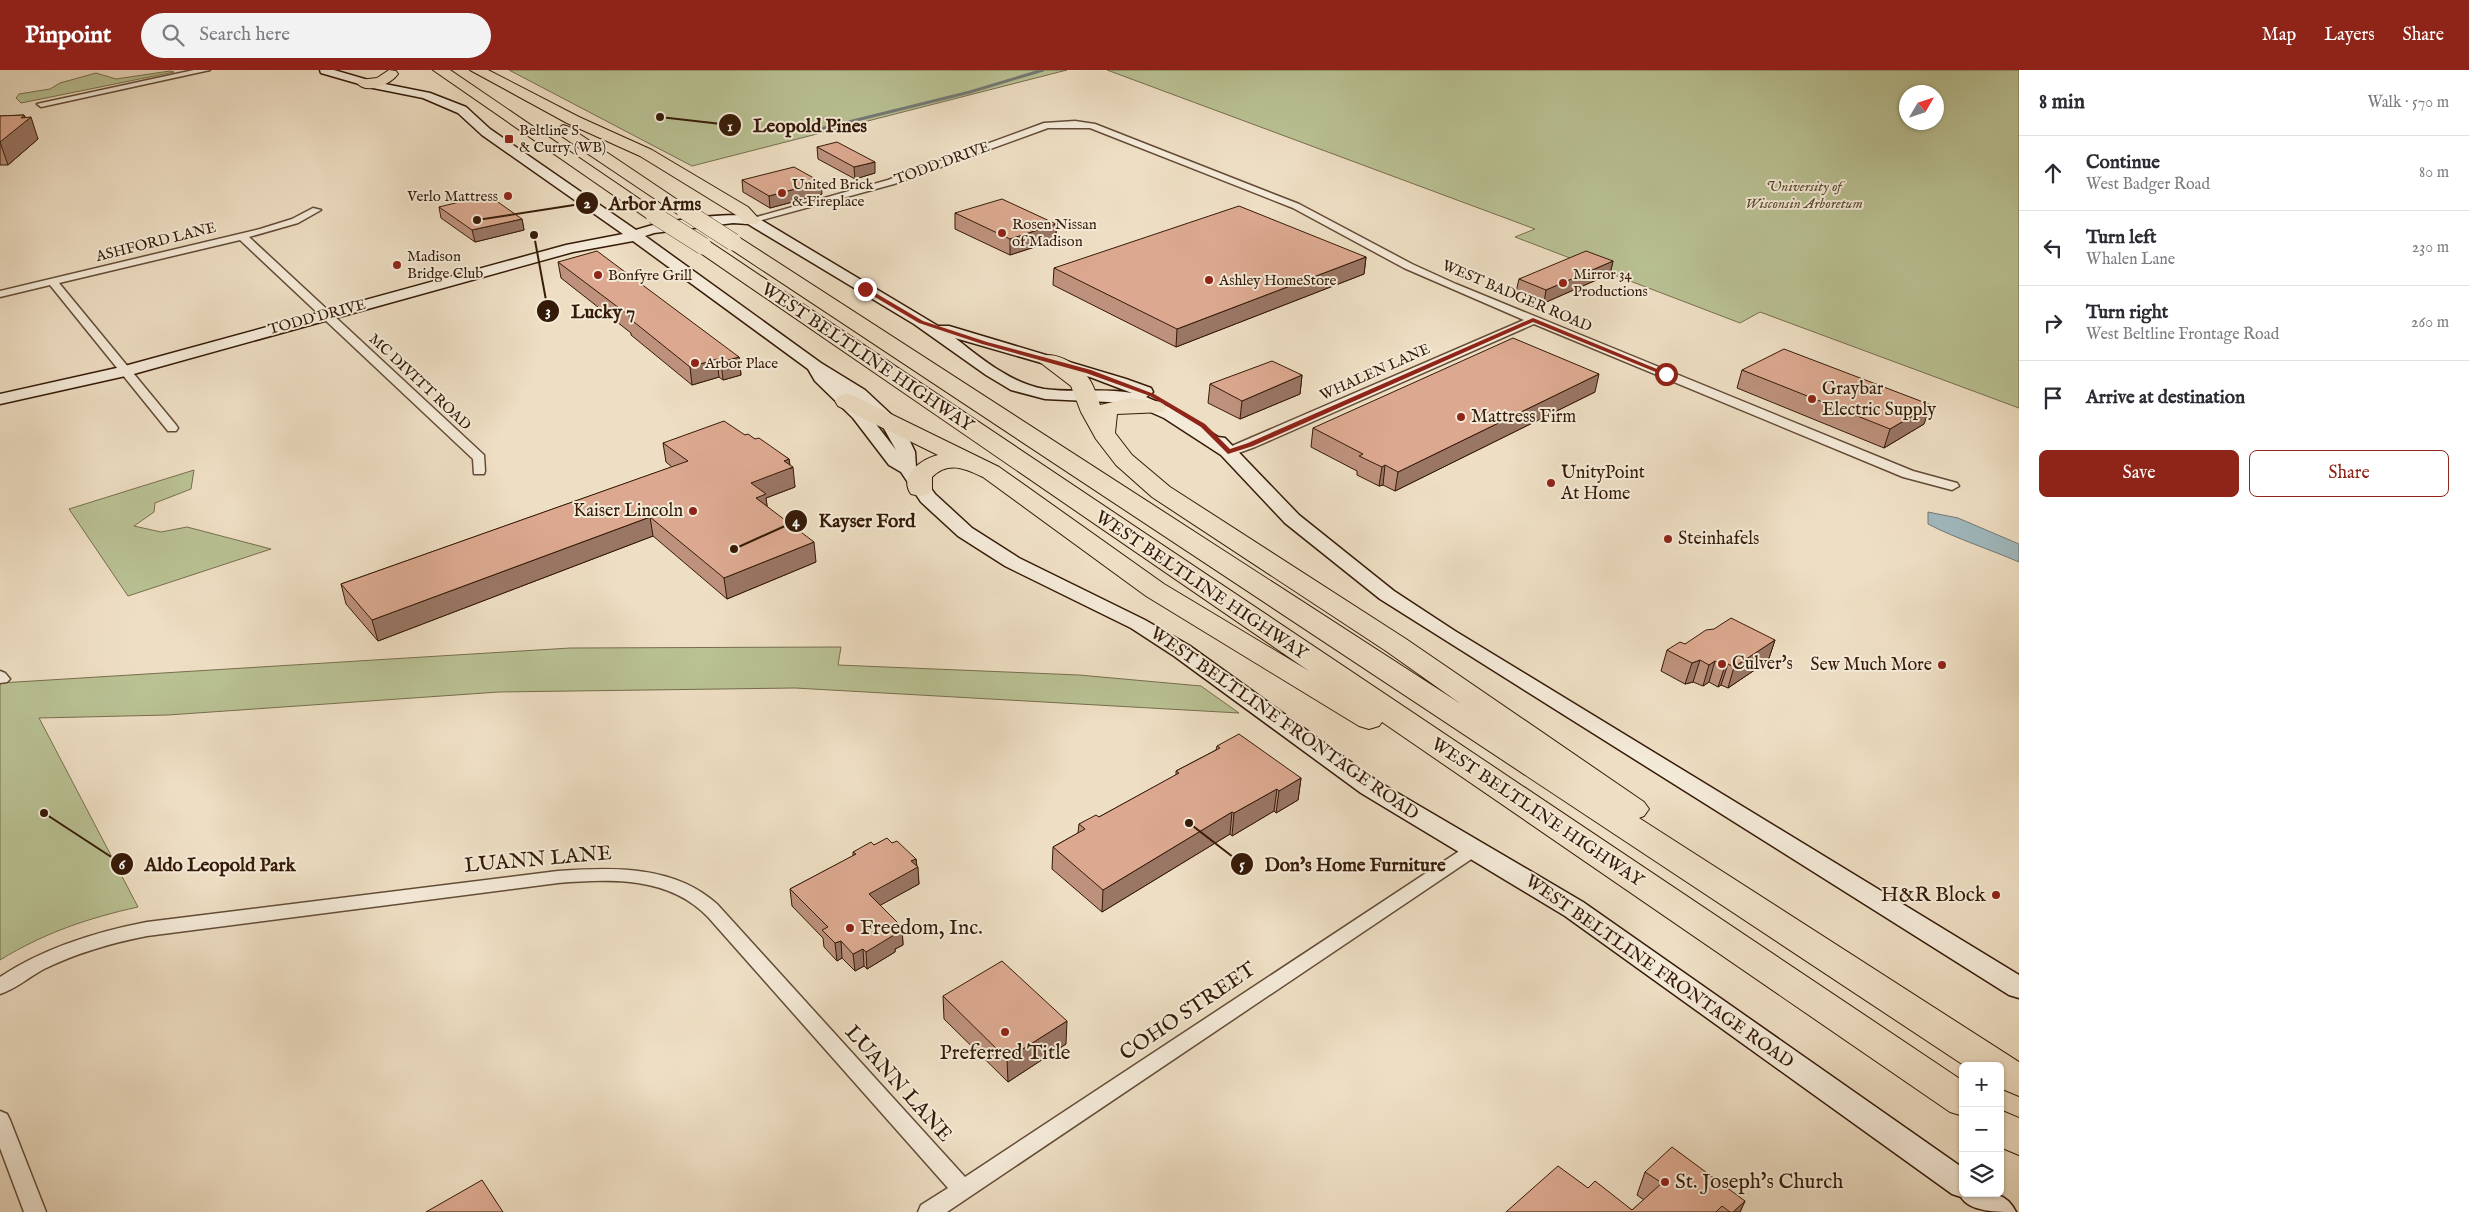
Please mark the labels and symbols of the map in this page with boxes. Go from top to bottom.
north arrow [1899,85,1944,130]
callout: Leopold Pines [718,108,877,142]
text: Leopold Pines [753,115,867,139]
text: 1 [727,117,733,136]
place label: Beltline S & Curry (WB) [519,121,606,157]
marker: Beltline S & Curry (WB) [503,133,515,145]
street label: TODD DRIVE [892,137,992,189]
place label: United Brick & Fireplace [792,175,874,211]
park label: University of Wisconsin Arboretum [1745,177,1863,213]
callout: Arbor Arms [574,186,712,220]
place label: Verlo Mattress [406,187,498,206]
marker: United Brick & Fireplace [776,187,788,199]
marker: Verlo Mattress [502,190,514,202]
text: Arbor Arms [608,193,702,217]
text: 2 [583,194,591,213]
place label: Rosen Nissan of Madison [1012,215,1097,251]
street label: ASHFORD LANE [93,218,218,266]
marker: Rosen Nissan of Madison [996,227,1008,239]
place label: Madison Bridge Club [407,247,483,283]
street label: WEST BADGER ROAD [1439,256,1595,336]
marker: Madison Bridge Club [391,259,403,271]
place label: Mirror 34 Productions [1573,265,1648,301]
place label: Bonfyre Grill [608,266,693,285]
marker: Bonfyre Grill [592,269,604,281]
place label: Ashley HomeStore [1218,271,1336,290]
marker: Ashley HomeStore [1203,274,1215,286]
marker: Mirror 34 Productions [1557,277,1569,289]
street label: WEST BELTLINE HIGHWAY [756,278,978,438]
route end [854,278,877,301]
callout: Lucky 7 [536,294,645,328]
street label: TODD DRIVE [266,295,368,339]
text: Lucky 7 [571,301,635,325]
text: 3 [545,302,551,321]
street label: MC DIVITT ROAD [365,330,475,434]
street label: WHALEN LANE [1317,339,1433,405]
place label: Arbor Place [704,354,778,373]
marker: Arbor Place [689,357,701,369]
route start [1655,363,1678,386]
place label: Graybar Electric Supply [1822,378,1936,422]
marker: Graybar Electric Supply [1806,393,1818,405]
place label: Mattress Firm [1471,406,1576,429]
marker: Mattress Firm [1455,411,1467,423]
place label: UnityPoint At Home [1560,462,1645,506]
marker: UnityPoint At Home [1545,477,1557,489]
place label: Kaiser Lincoln [573,500,683,523]
callout: Kayser Ford [784,504,926,538]
marker: Kaiser Lincoln [687,505,699,517]
street label: WEST BELTLINE HIGHWAY [1090,506,1312,666]
text: Kayser Ford [819,510,916,534]
text: 4 [792,512,800,531]
place label: Steinhafels [1678,528,1759,551]
marker: Steinhafels [1662,533,1674,545]
street label: WEST BELTLINE FRONTAGE ROAD [1145,622,1423,826]
place label: Culver's [1732,653,1793,676]
place label: Sew Much More [1810,654,1932,677]
marker: Culver's [1716,658,1728,670]
marker: Sew Much More [1936,659,1948,671]
street label: WEST BELTLINE HIGHWAY [1426,733,1648,893]
street label: LUANN LANE [463,840,613,880]
callout: Aldo Leopold Park [109,847,305,881]
callout: Don's Home Furniture [1230,847,1456,881]
text: Aldo Leopold Park [143,854,296,878]
text: Don's Home Furniture [1264,854,1446,878]
text: 6 [119,855,126,874]
text: 5 [1239,855,1245,874]
street label: WEST BELTLINE FRONTAGE ROAD [1520,870,1798,1074]
place label: H&R Block [1881,882,1987,909]
marker: H&R Block [1990,889,2002,901]
place label: Freedom, Inc. [860,915,983,942]
marker: Freedom, Inc. [844,922,856,934]
street label: COHO STREET [1115,956,1262,1067]
street label: LUANN LANE [838,1020,958,1148]
marker: Preferred Title [999,1026,1011,1038]
place label: Preferred Title [940,1040,1071,1067]
place label: St. Joseph's Church [1675,1169,1843,1196]
marker: St. Joseph's Church [1659,1176,1671,1188]

